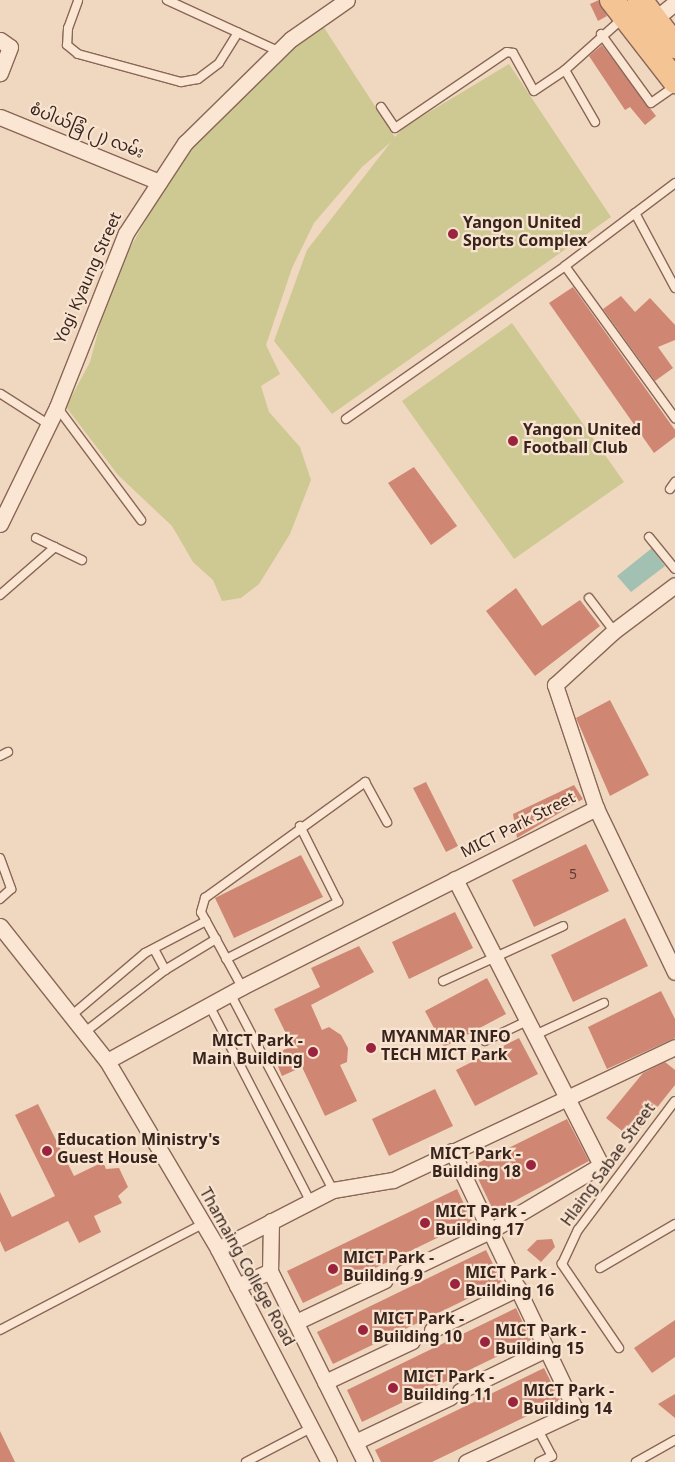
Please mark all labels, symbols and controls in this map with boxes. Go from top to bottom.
street label: စံပါယ်ခြံ (၂) လမ်း [26,101,146,165]
street label: Yogi Kyaung Street [52,210,128,348]
place label: Yangon United Sports Complex [463,215,587,253]
marker: Yangon United Sports Complex [447,228,459,240]
place label: Yangon United Football Club [523,422,641,460]
marker: Yangon United Football Club [507,435,519,447]
street label: MICT Park Street [459,790,579,864]
house number: 5 [569,868,577,884]
place label: MYANMAR INFO TECH MICT Park [381,1029,511,1067]
place label: MICT Park - Main Building [192,1033,303,1071]
marker: MYANMAR INFO TECH MICT Park [365,1042,377,1054]
marker: MICT Park - Main Building [307,1046,319,1058]
street label: Hlaing Sabae Street [559,1101,661,1231]
place label: Education Ministry's Guest House [57,1132,220,1170]
marker: Education Ministry's Guest House [41,1145,53,1157]
place label: MICT Park - Building 18 [430,1146,521,1184]
marker: MICT Park - Building 18 [525,1159,537,1171]
street label: Thamaing College Road [193,1185,297,1351]
place label: MICT Park - Building 17 [435,1204,526,1242]
marker: MICT Park - Building 17 [419,1217,431,1229]
place label: MICT Park - Building 9 [343,1250,434,1288]
marker: MICT Park - Building 9 [327,1263,339,1275]
place label: MICT Park - Building 16 [465,1265,556,1303]
marker: MICT Park - Building 16 [449,1278,461,1290]
place label: MICT Park - Building 10 [373,1311,464,1349]
place label: MICT Park - Building 15 [495,1323,586,1361]
marker: MICT Park - Building 10 [357,1324,369,1336]
marker: MICT Park - Building 15 [479,1336,491,1348]
place label: MICT Park - Building 11 [403,1369,494,1407]
marker: MICT Park - Building 11 [387,1382,399,1394]
place label: MICT Park - Building 14 [523,1383,614,1421]
marker: MICT Park - Building 14 [507,1396,519,1408]

